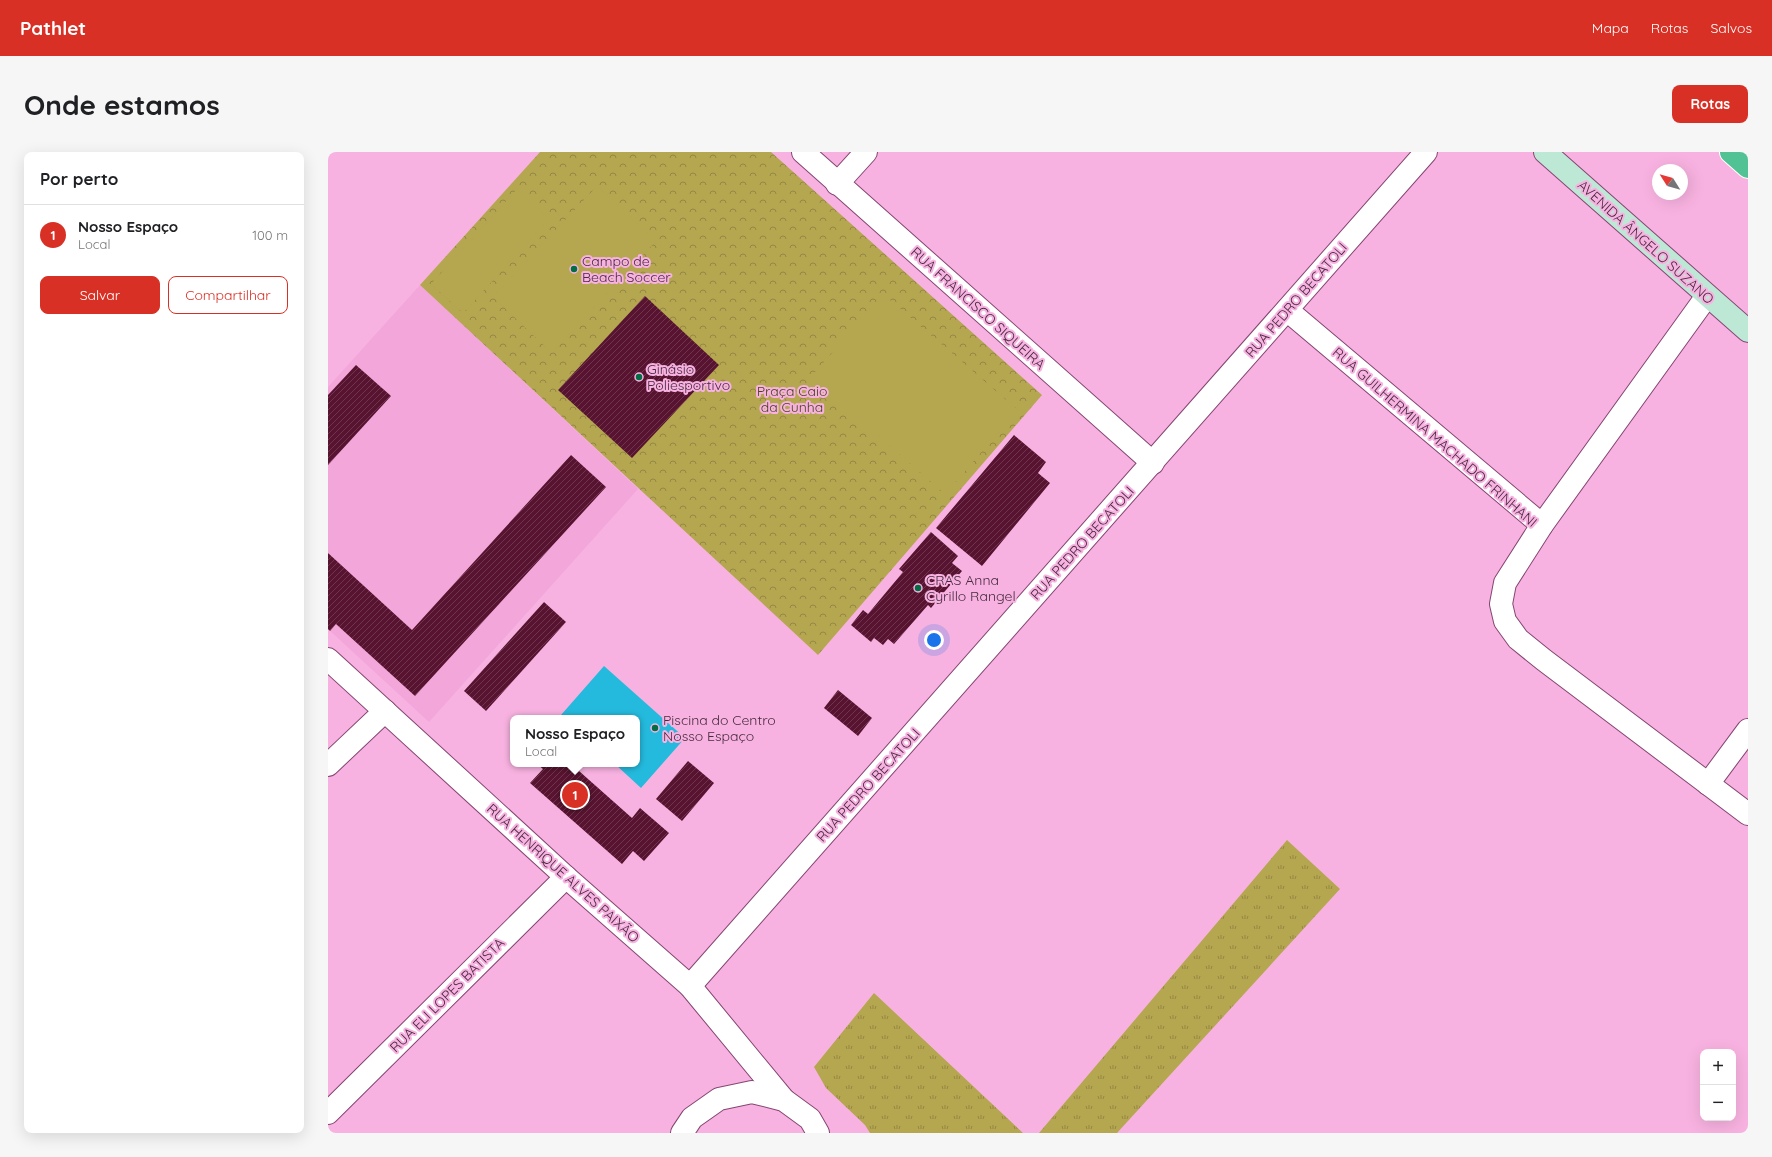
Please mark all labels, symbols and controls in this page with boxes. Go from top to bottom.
text: Pathlet [20,16,86,40]
text: Mapa [1592,19,1629,37]
text: Rotas [1651,19,1688,37]
text: Salvos [1710,19,1752,37]
button: Rotas [1672,85,1748,123]
text: Onde estamos [24,87,220,122]
north arrow [1652,164,1688,200]
text: Por perto [40,168,118,189]
street label: AVENIDA ÂNGELO SUZANO [1574,176,1718,308]
text: Nosso Espaço [78,217,178,236]
text: 1 [50,227,56,243]
text: 100 m [252,227,288,243]
text: Local [78,236,110,252]
street label: RUA PEDRO BECATOLI [1241,239,1351,361]
street label: RUA FRANCISCO SIQUEIRA [907,243,1049,373]
place label: Campo de Beach Soccer [582,252,671,286]
marker: Campo de Beach Soccer [569,264,579,274]
button: Salvar [40,276,160,314]
button: Compartilhar [168,276,288,314]
street label: RUA GUILHERMINA MACHADO FRINHANI [1329,343,1541,531]
place label: Ginásio Poliesportivo [647,360,730,394]
marker: Ginásio Poliesportivo [634,372,644,382]
park label: Praça Caio da Cunha [757,382,827,416]
street label: RUA PEDRO BECATOLI [1026,483,1138,603]
place label: CRAS Anna Cyrillo Rangel [926,571,1016,605]
marker: CRAS Anna Cyrillo Rangel [913,583,923,593]
your location [924,630,944,650]
place label: Piscina do Centro Nosso Espaço [663,711,776,745]
popup [510,715,640,767]
marker: Piscina do Centro Nosso Espaço [650,723,660,733]
text: Nosso Espaço [525,724,625,743]
street label: RUA PEDRO BECATOLI [812,725,924,845]
text: Local [525,743,557,759]
pin: 1 [562,780,588,810]
street label: RUA HENRIQUE ALVES PAIXÃO [483,800,643,946]
street label: RUA ELI LOPES BATISTA [386,934,508,1056]
map controls [1700,1049,1736,1121]
button: + [1700,1049,1736,1085]
button: − [1700,1085,1736,1121]

